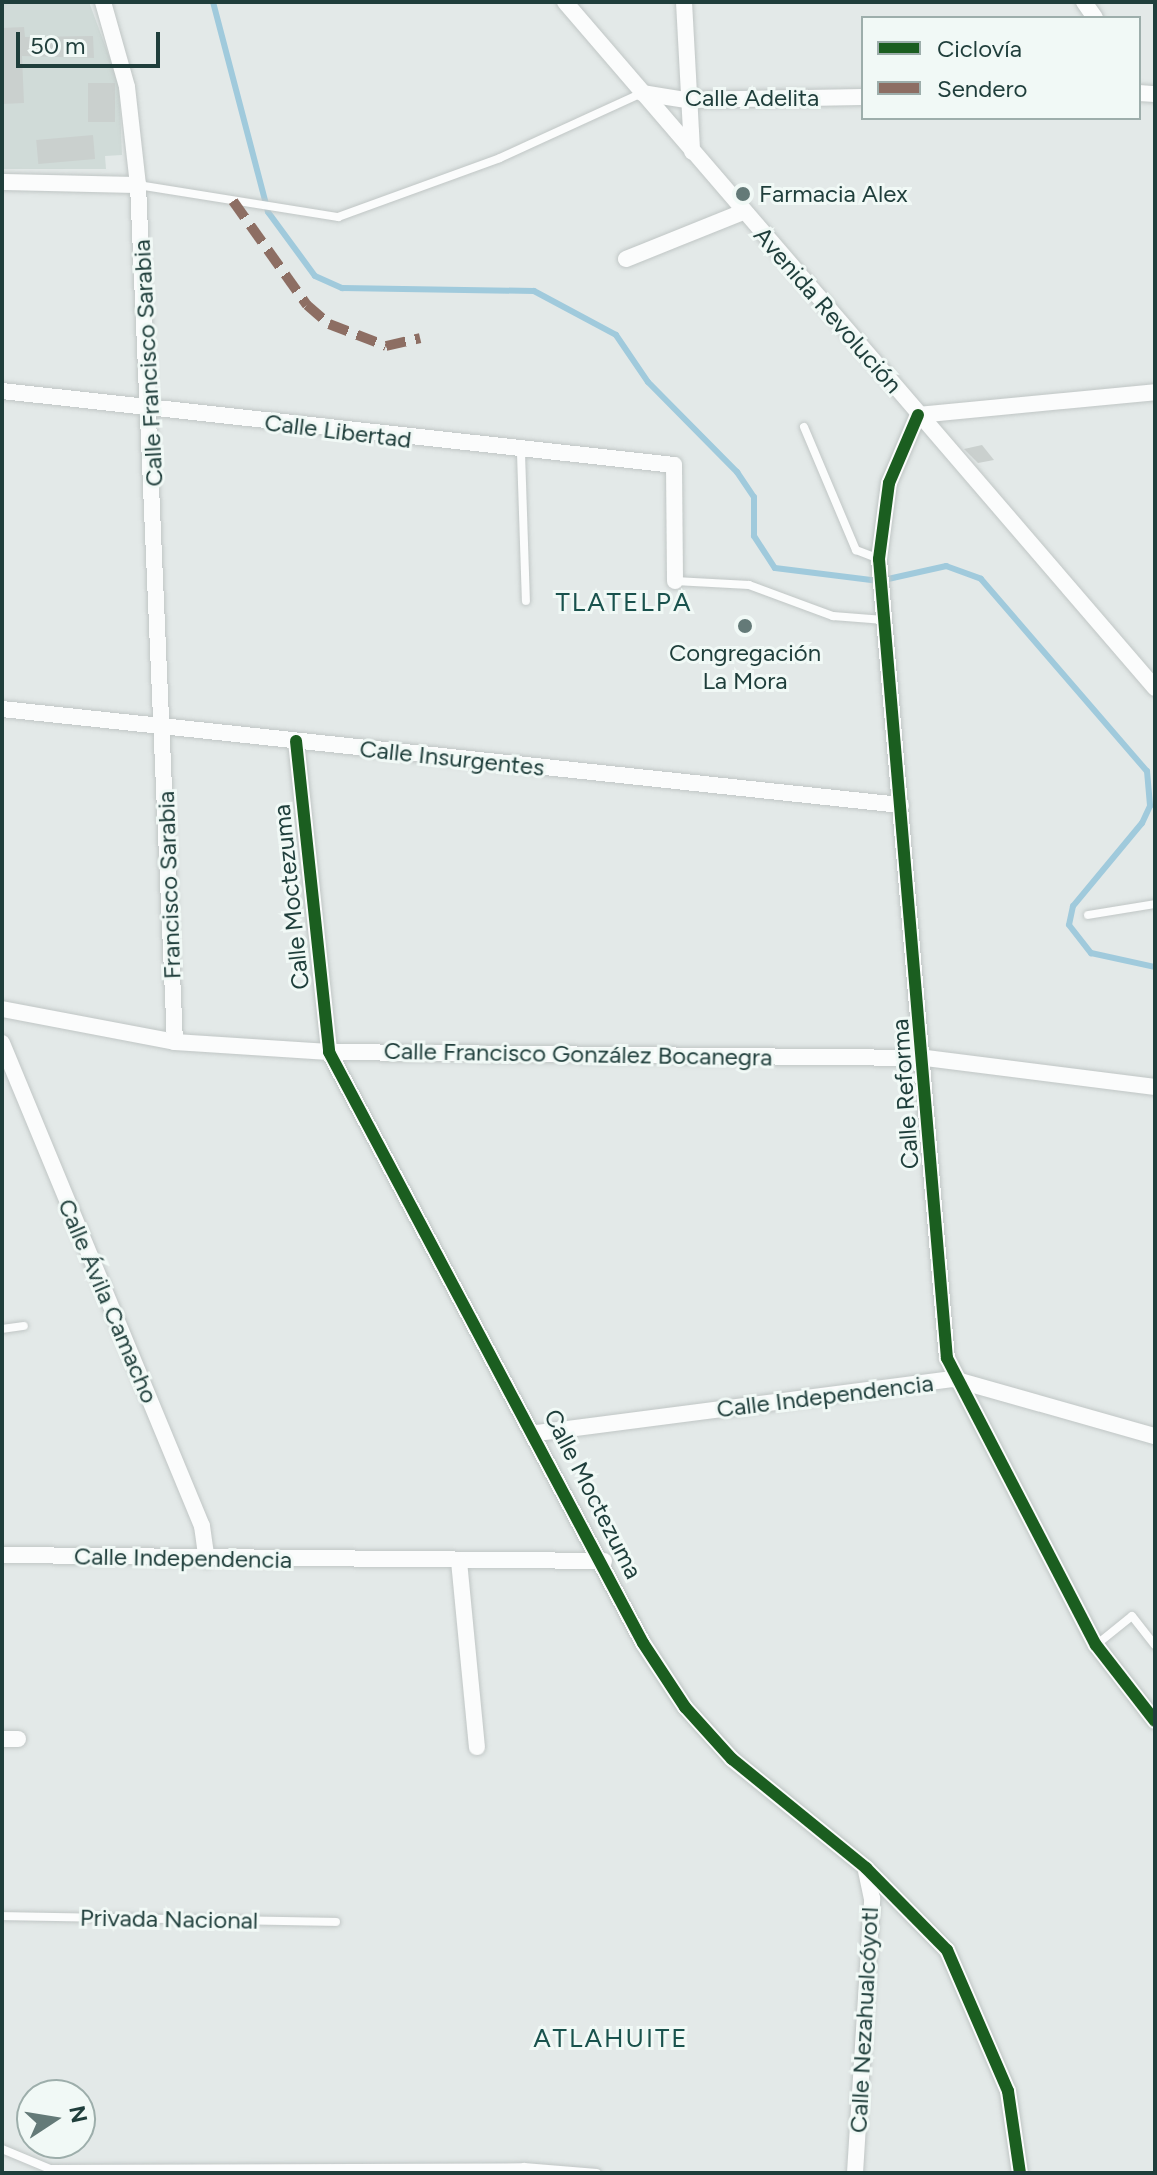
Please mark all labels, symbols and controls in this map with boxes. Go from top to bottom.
scale bar [20,16,164,66]
legend [861,16,1141,120]
text: 50 m [30,31,86,60]
text: Ciclovía [937,34,1022,63]
text: Sendero [937,74,1027,103]
street label: Calle Adelita [685,84,819,112]
place label: Farmacia Alex [759,180,908,208]
marker: Farmacia Alex [734,185,752,203]
street label: Avenida Revolución [748,221,908,399]
street label: Calle Francisco Sarabia [127,239,169,487]
street label: Calle Libertad [263,408,413,454]
district label: TLATELPA [555,587,693,619]
marker: Congregación La Mora [736,617,754,635]
place label: Congregación La Mora [669,639,821,695]
street label: Calle Insurgentes [358,734,546,782]
street label: Francisco Sarabia [151,790,187,980]
street label: Calle Moctezuma [267,803,315,991]
street label: Calle Reforma [885,1018,925,1170]
street label: Calle Francisco González Bocanegra [383,1036,773,1072]
street label: Calle Ávila Camacho [52,1195,164,1407]
street label: Calle Independencia [715,1368,935,1424]
street label: Calle Moctezuma [538,1404,648,1584]
street label: Calle Independencia [74,1542,292,1574]
street label: Privada Nacional [80,1903,258,1935]
street label: Calle Nezahualcóyotl [844,1906,884,2134]
district label: ATLAHUITE [533,2023,689,2055]
north arrow [16,2079,96,2159]
text: N [63,2103,93,2125]

